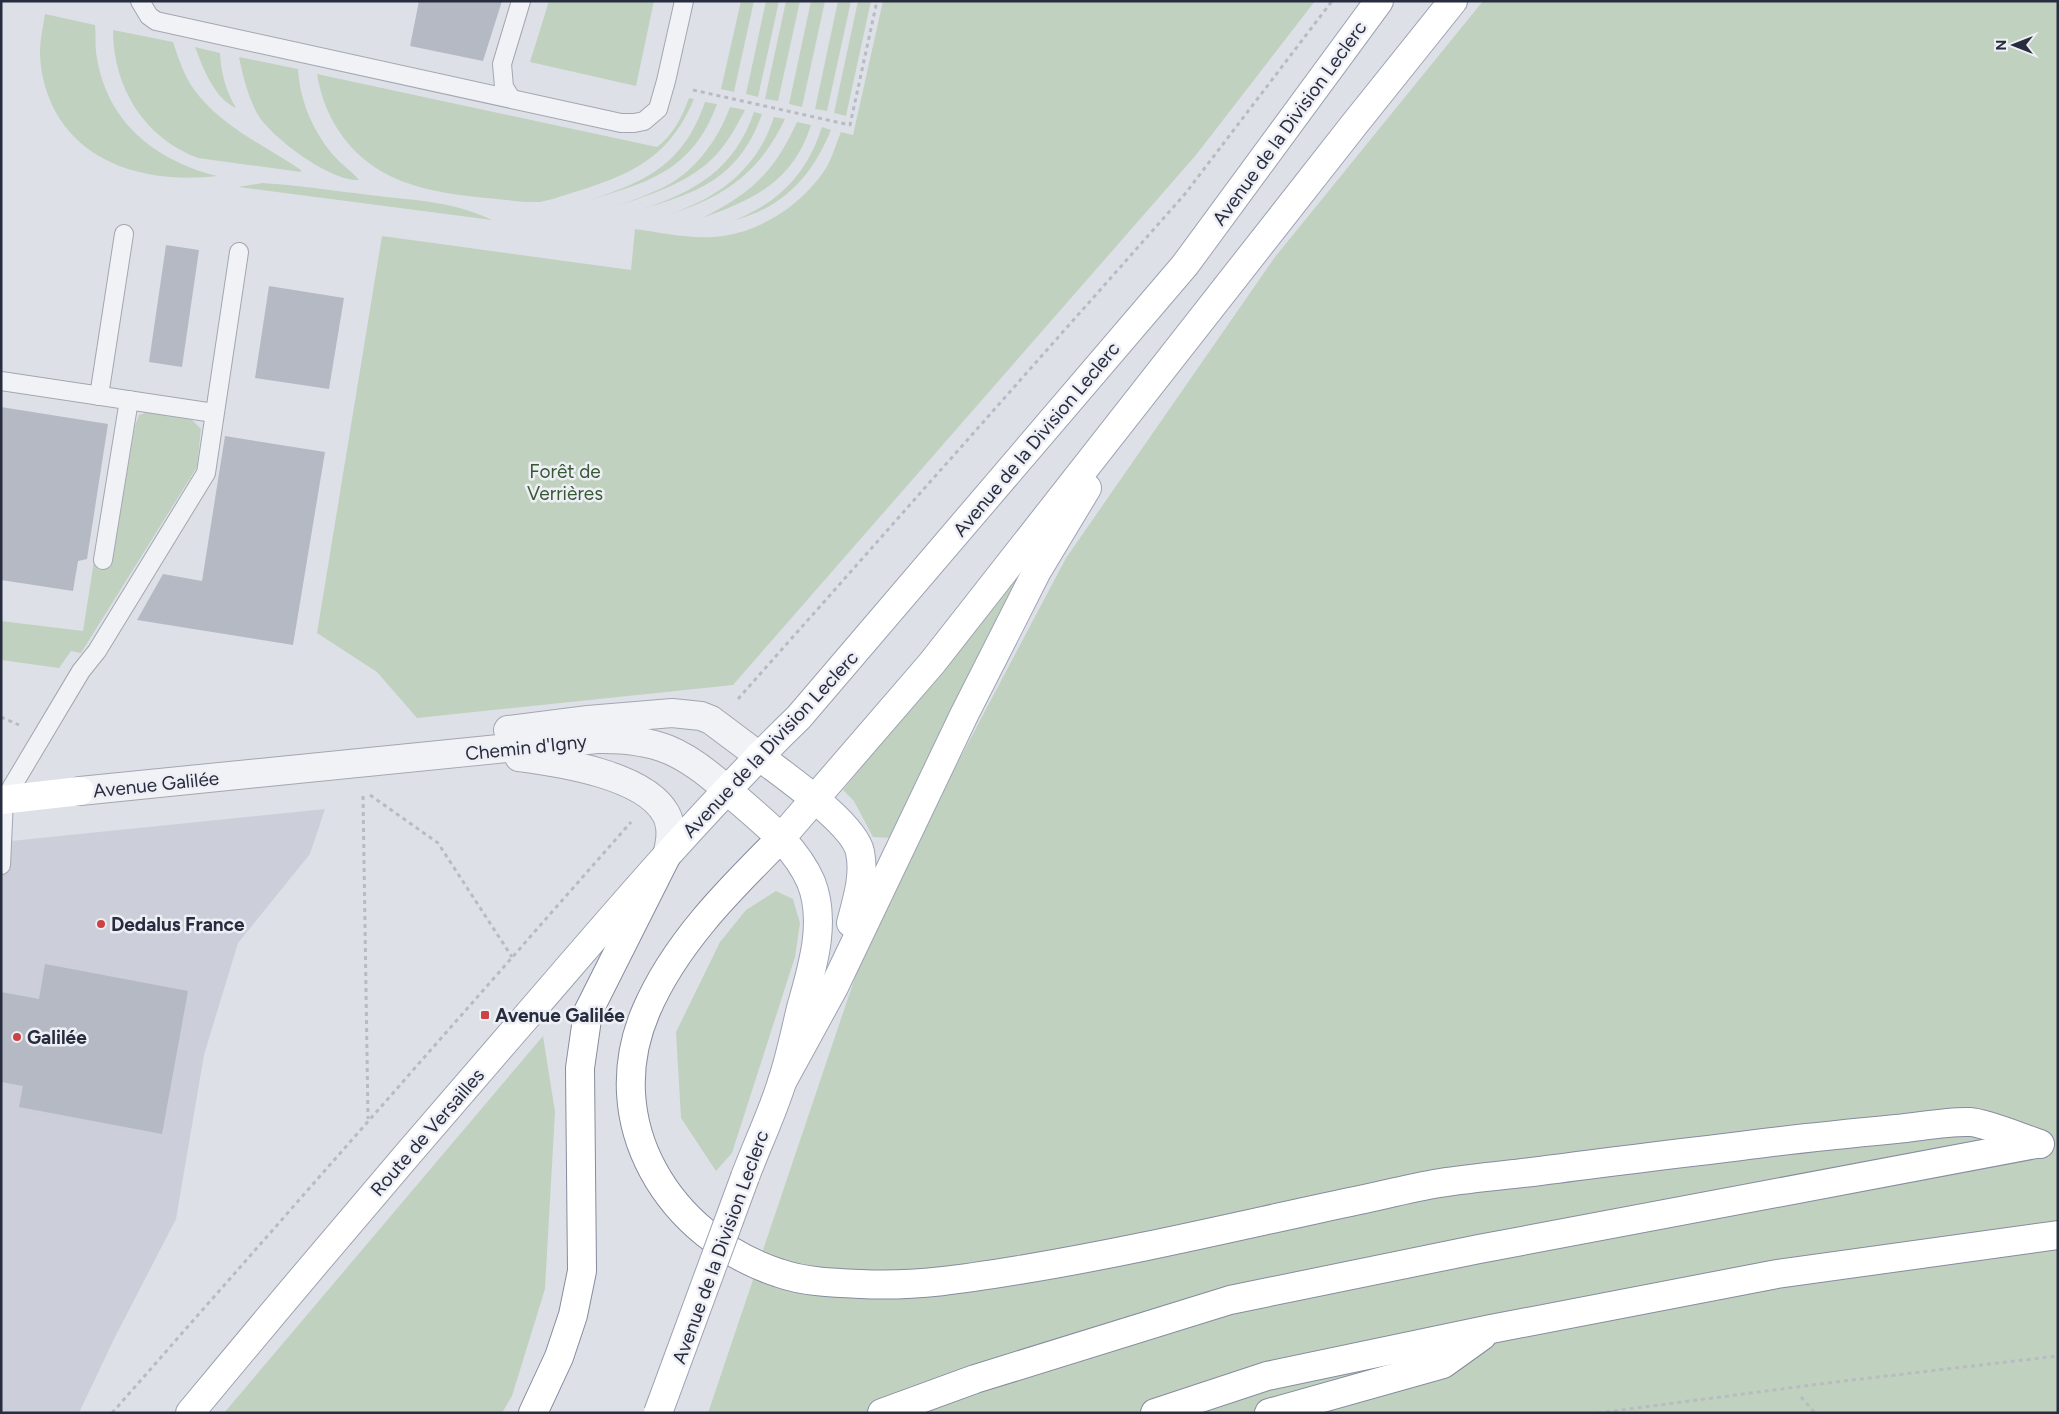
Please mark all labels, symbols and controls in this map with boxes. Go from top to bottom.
street label: Avenue de la Division Leclerc [1208,17,1371,230]
north arrow [1989,20,2039,70]
text: N [1993,40,2010,50]
street label: Avenue de la Division Leclerc [948,337,1125,541]
park label: Forêt de Verrières [527,460,603,505]
street label: Avenue de la Division Leclerc [678,646,863,842]
street label: Chemin d'Igny [464,730,588,765]
street label: Avenue Galilée [92,766,220,803]
place label: Dedalus France [111,913,245,936]
marker: Dedalus France [95,918,107,930]
place label: Avenue Galilée [495,1004,625,1027]
marker: Avenue Galilée [479,1009,491,1021]
place label: Galilée [27,1026,87,1049]
marker: Galilée [11,1031,23,1043]
street label: Route de Versailles [366,1064,489,1201]
street label: Avenue de la Division Leclerc [667,1127,773,1367]

